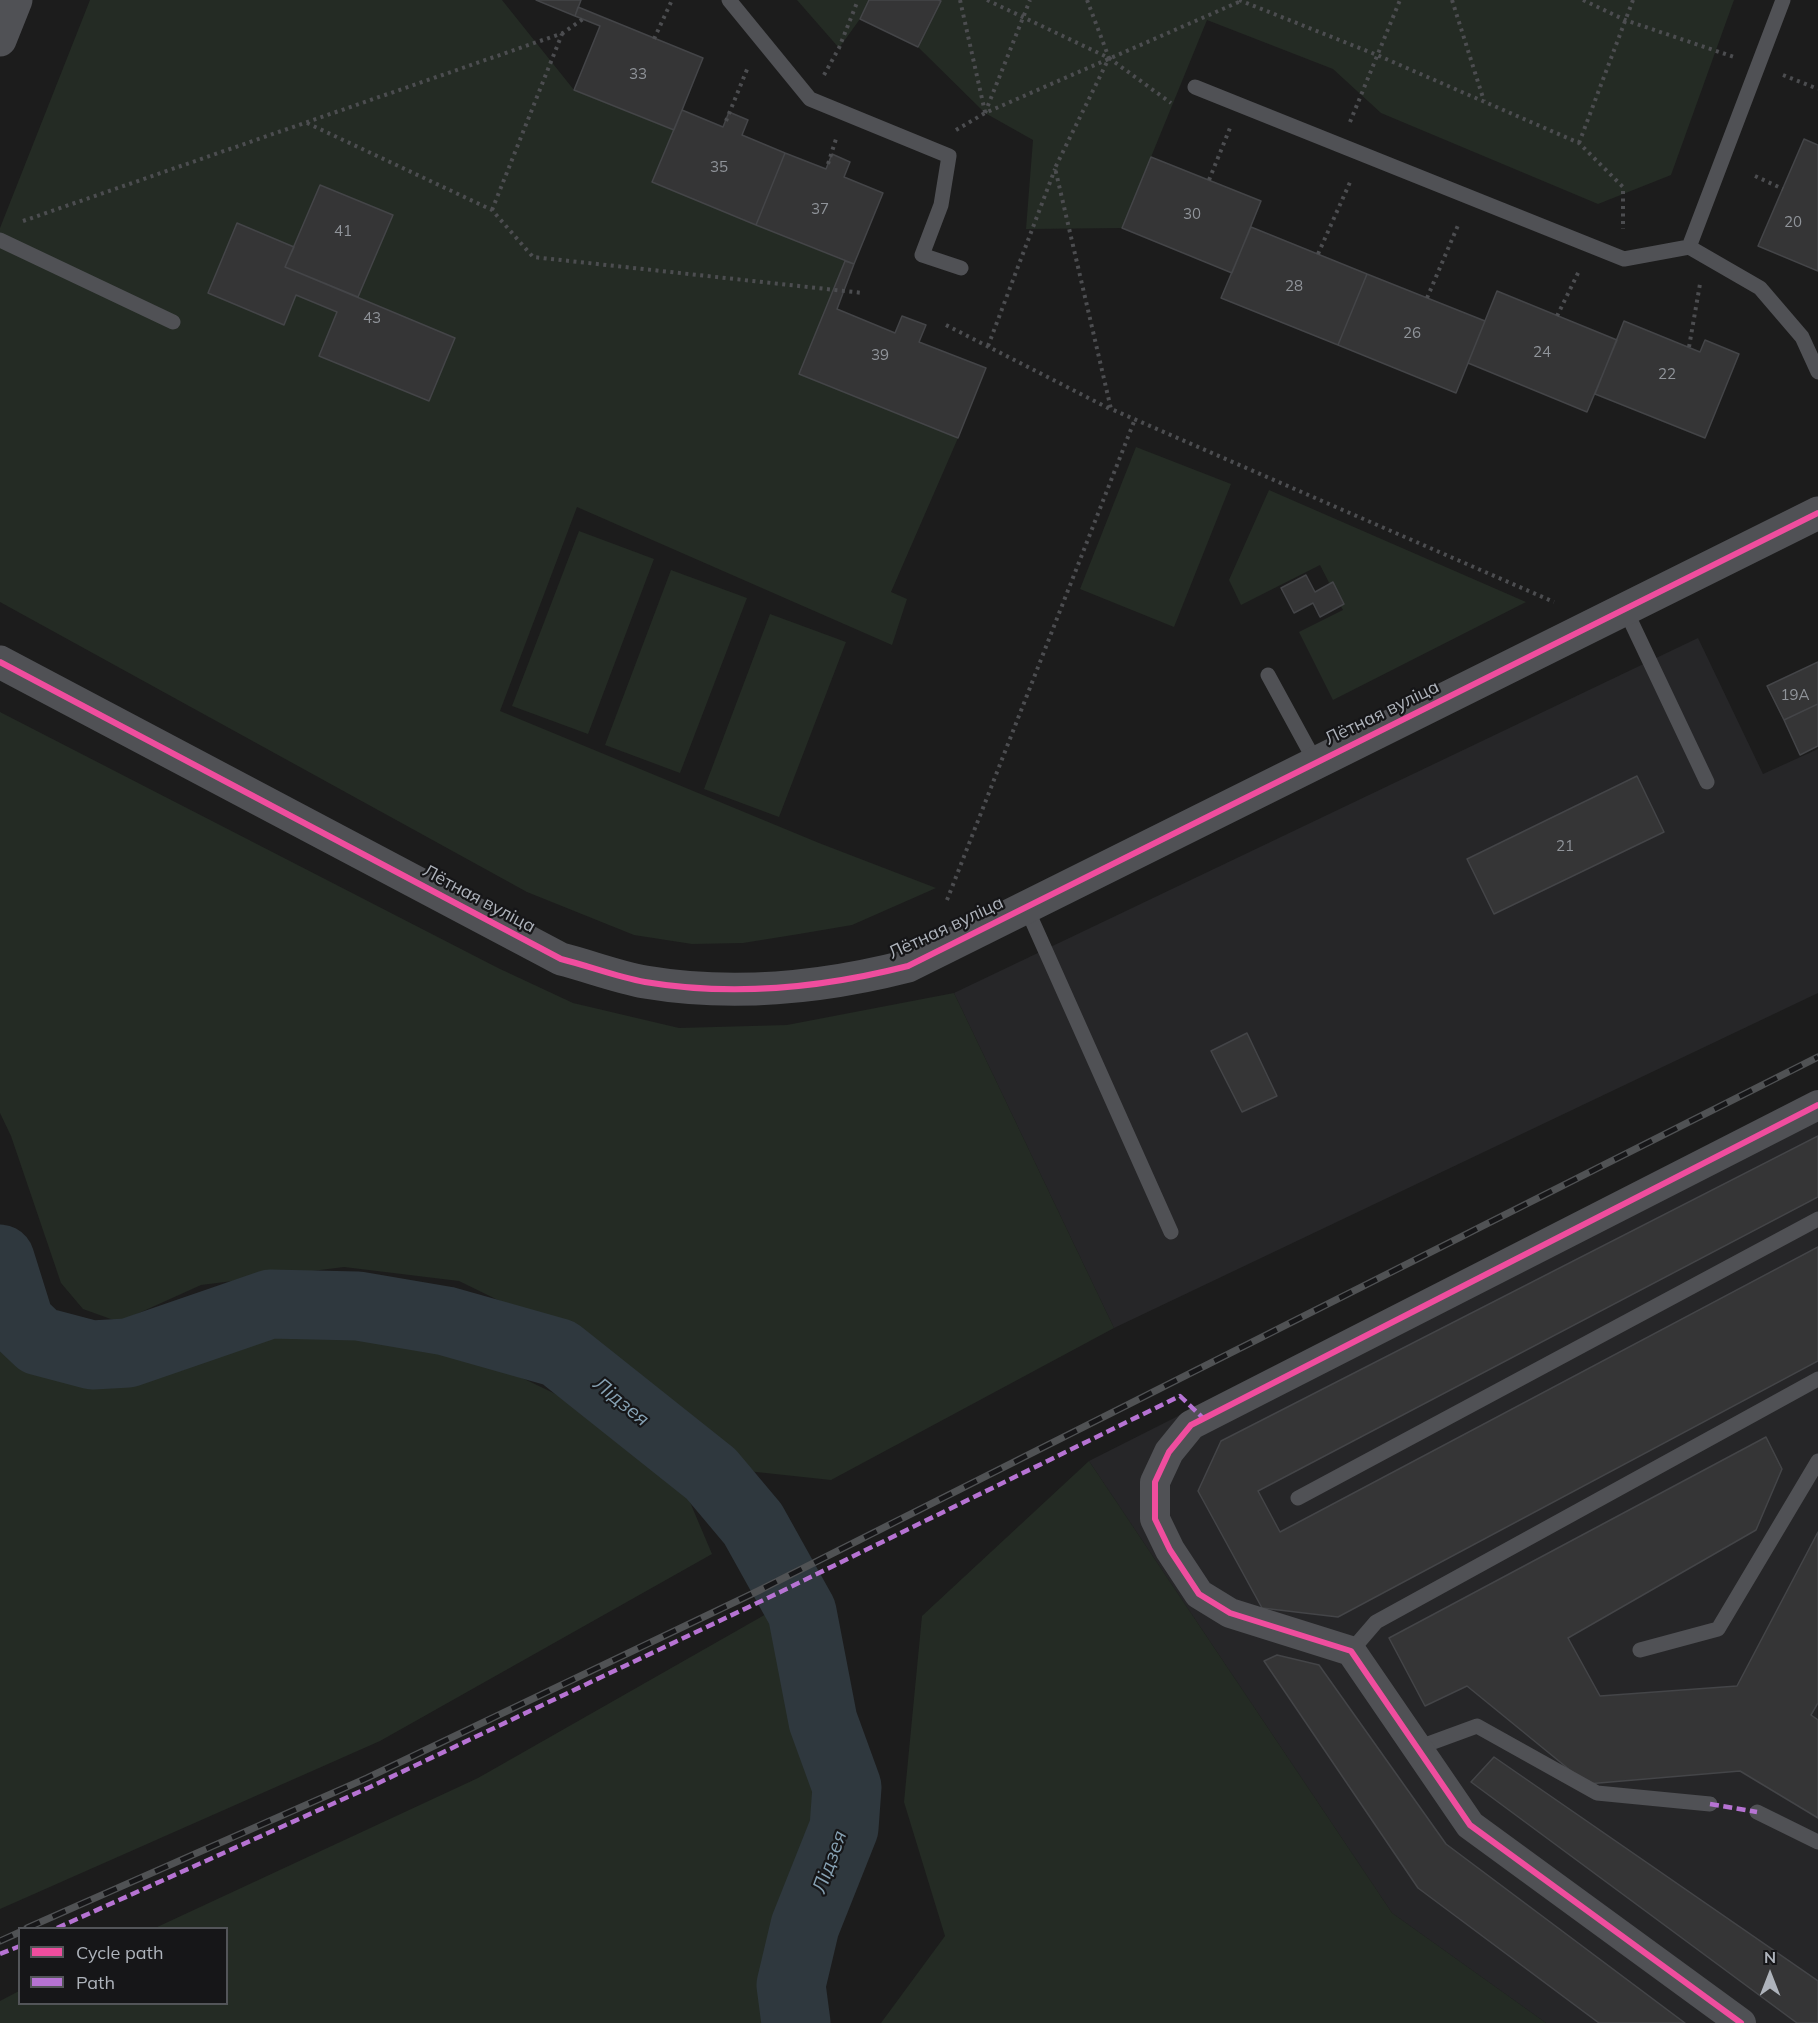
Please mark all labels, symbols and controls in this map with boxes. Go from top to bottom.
house number: 33 [629,65,647,83]
house number: 35 [710,158,728,176]
house number: 37 [811,200,829,218]
house number: 30 [1183,205,1201,223]
house number: 20 [1784,213,1802,231]
house number: 41 [334,222,352,240]
house number: 28 [1285,277,1303,295]
house number: 43 [363,309,381,327]
house number: 26 [1403,324,1421,342]
house number: 24 [1533,343,1551,361]
house number: 39 [871,346,889,364]
house number: 22 [1658,365,1676,383]
street label: Лётная вуліца [1321,676,1443,750]
house number: 19А [1780,686,1810,704]
house number: 21 [1556,837,1574,855]
street label: Лётная вуліца [419,860,539,938]
street label: Лётная вуліца [885,892,1007,964]
water label: Лідзея [588,1372,654,1432]
water label: Лідзея [808,1828,852,1896]
legend [18,1927,228,2005]
text: Cycle path [76,1941,163,1964]
north arrow [1740,1945,1800,2005]
text: N [1764,1947,1776,1967]
text: Path [76,1971,115,1994]

